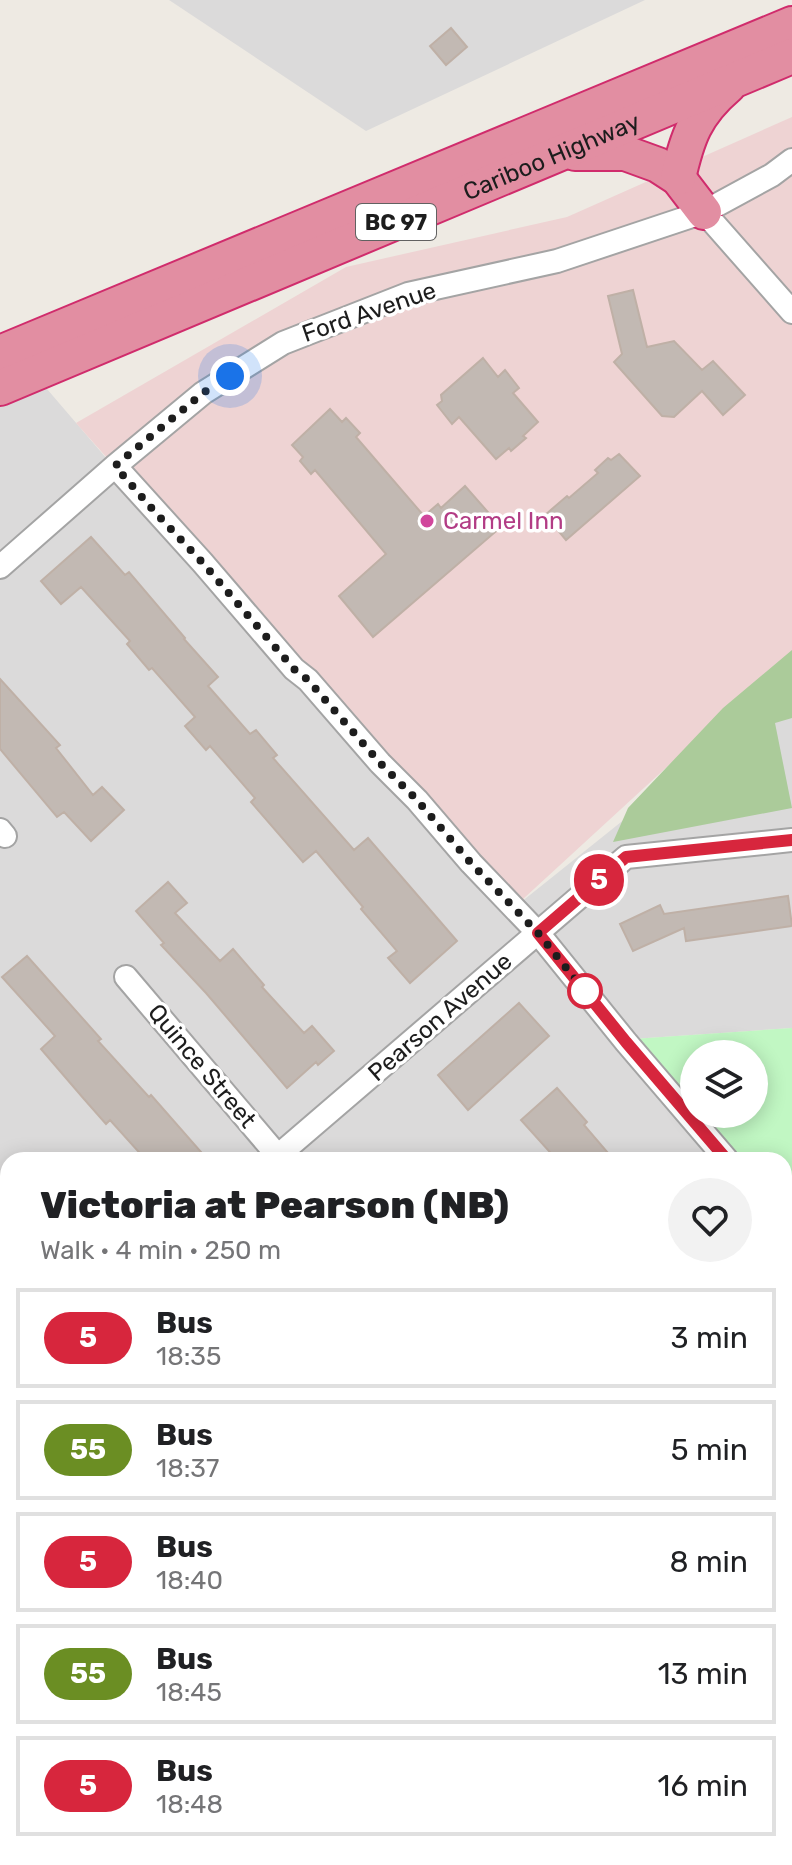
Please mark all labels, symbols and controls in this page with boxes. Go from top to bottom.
street label: Cariboo Highway [459,107,644,206]
road number: BC 97 [356,204,436,240]
street label: Ford Avenue [298,276,440,348]
your location [210,356,250,396]
place label: Carmel Inn [443,507,563,535]
marker: Carmel Inn [418,512,436,530]
line badge: 5 [573,854,625,906]
text: 5 [590,863,608,896]
street label: Pearson Avenue [363,947,517,1087]
unlabelled marker [568,974,602,1008]
street label: Quince Street [142,998,262,1134]
map controls [680,1040,768,1128]
button: layers [680,1040,768,1128]
button: heart [668,1178,752,1262]
text: Victoria at Pearson (NB) [40,1182,509,1228]
text: Walk · 4 min · 250 m [40,1235,281,1266]
text: Bus [156,1305,213,1341]
text: 3 min [671,1320,748,1356]
text: 5 [79,1321,97,1354]
text: 18:35 [156,1341,221,1372]
text: Bus [156,1417,213,1453]
text: 5 min [671,1432,748,1468]
text: 55 [70,1433,106,1466]
text: 18:37 [156,1453,219,1484]
text: Bus [156,1529,213,1565]
text: 8 min [669,1544,748,1580]
text: 5 [79,1545,97,1578]
text: 18:40 [156,1565,223,1596]
text: Bus [156,1641,213,1677]
text: 13 min [658,1656,748,1692]
text: 55 [70,1657,106,1690]
text: 18:45 [156,1677,222,1708]
text: Bus [156,1753,213,1789]
text: 16 min [658,1768,748,1804]
text: 5 [79,1769,97,1802]
text: 18:48 [156,1789,223,1820]

